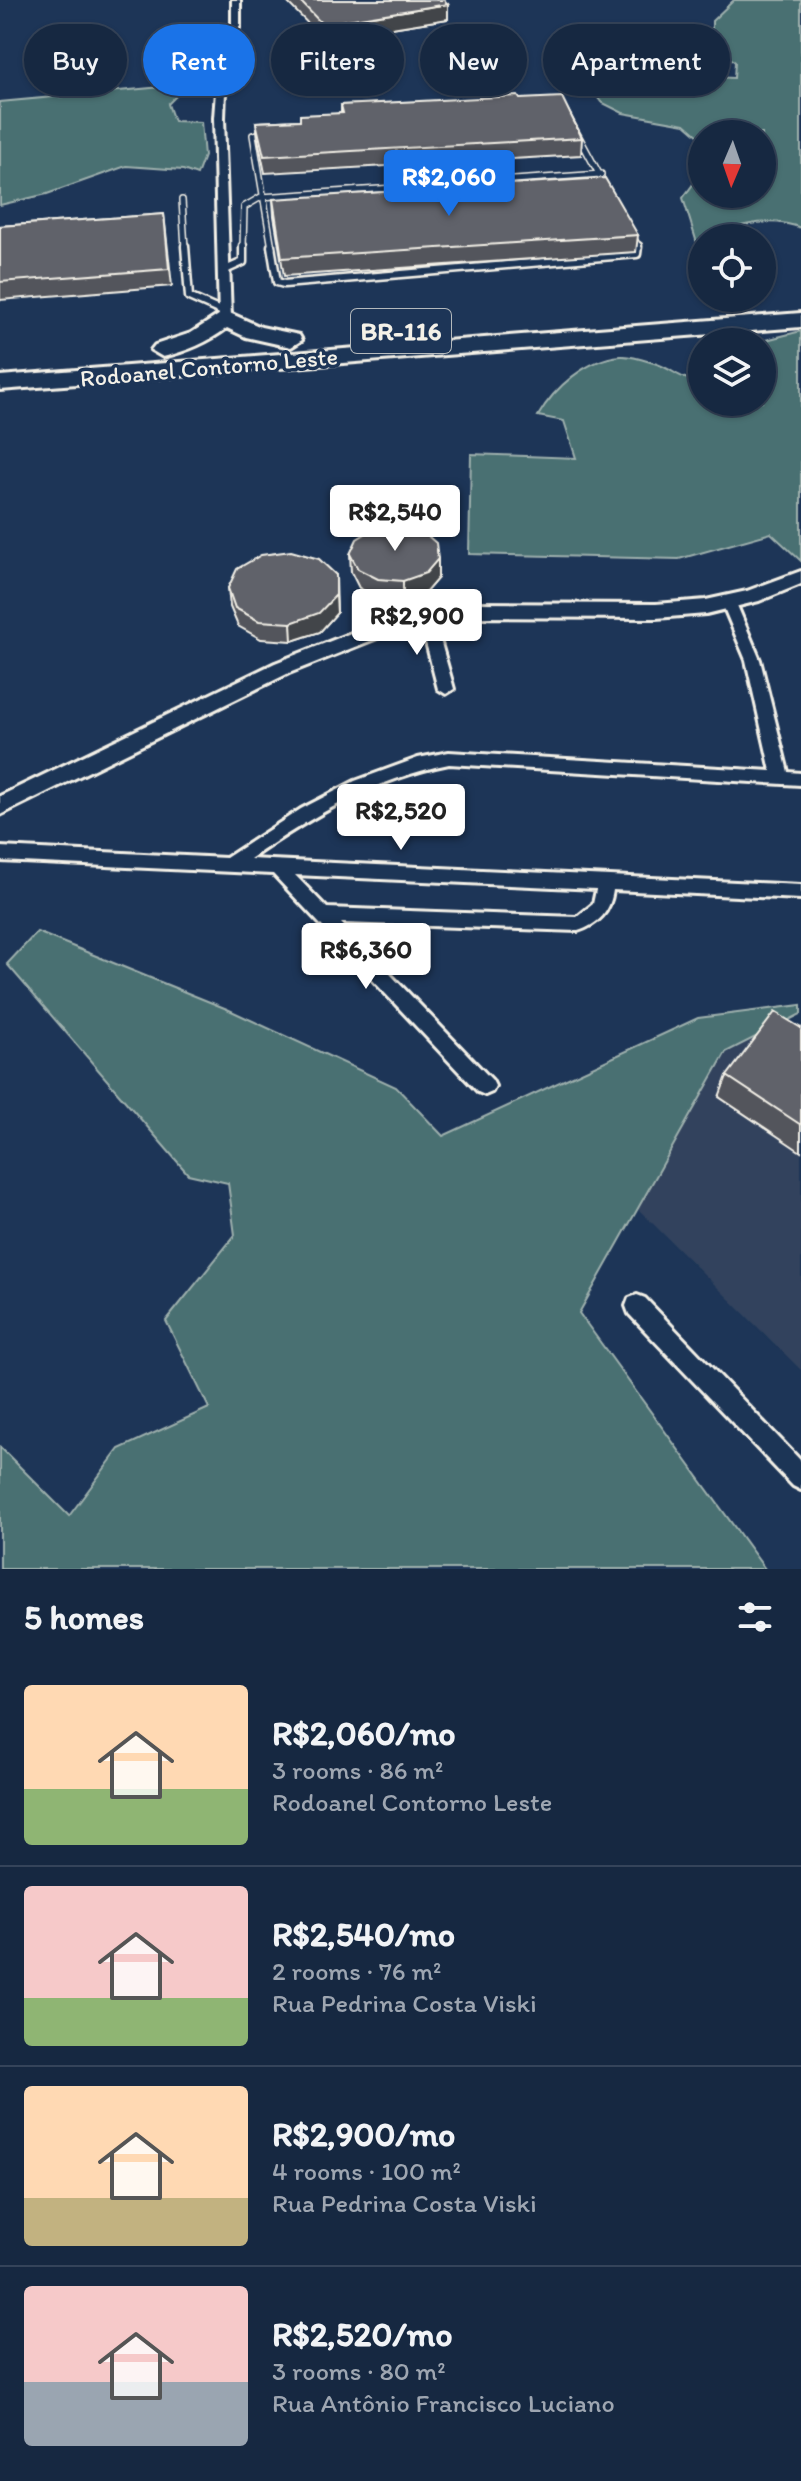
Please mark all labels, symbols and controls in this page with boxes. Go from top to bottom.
chip: Buy [24,24,127,96]
chip: Rent [143,24,255,96]
chip: Filters [271,24,404,96]
chip: New [420,24,527,96]
chip: Apartment [543,24,730,96]
north arrow [688,120,776,208]
map controls [688,120,776,416]
pin: R$2,060 [375,150,523,218]
text: R$2,060 [402,160,496,192]
button: locate [688,224,776,312]
road number: BR-116 [351,309,451,353]
button: layers [688,328,776,416]
street label: Rodoanel Contorno Leste [79,341,339,393]
pin: R$2,540 [321,485,469,553]
text: R$2,540 [348,495,442,527]
pin: R$2,900 [343,589,491,657]
text: R$2,900 [370,599,464,631]
pin: R$2,520 [327,784,475,852]
text: R$2,520 [355,794,447,826]
pin: R$6,360 [292,923,440,991]
text: R$6,360 [320,933,412,965]
icon: filters [733,1595,777,1639]
text: 5 homes [24,1597,144,1638]
text: R$2,060/mo [272,1713,456,1754]
icon: home [88,1717,184,1813]
text: 3 rooms · 86 m² [272,1754,443,1786]
text: Rodoanel Contorno Leste [272,1786,552,1818]
text: R$2,540/mo [272,1914,455,1955]
icon: home [88,1918,184,2014]
text: 2 rooms · 76 m² [272,1955,441,1987]
text: Rua Pedrina Costa Viski [272,1987,537,2019]
text: R$2,900/mo [272,2114,456,2155]
icon: home [88,2118,184,2214]
text: 4 rooms · 100 m² [272,2155,461,2187]
text: Rua Pedrina Costa Viski [272,2187,537,2219]
text: R$2,520/mo [272,2314,453,2355]
icon: home [88,2318,184,2414]
text: 3 rooms · 80 m² [272,2355,446,2387]
text: Rua Antônio Francisco Luciano [272,2387,615,2419]

